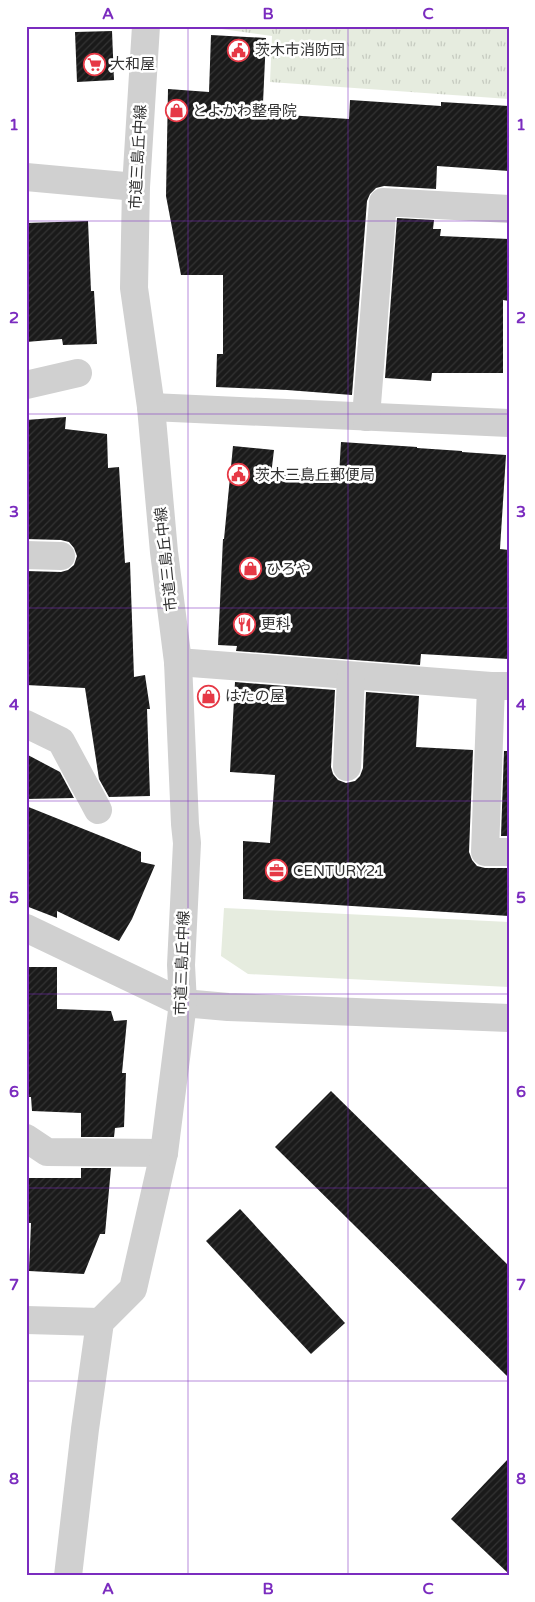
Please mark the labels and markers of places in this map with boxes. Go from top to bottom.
public building icon: 茨木市消防団 [227,38,251,62]
place label: 茨木市消防団 [255,41,345,59]
supermarket icon: 大和屋 [82,52,106,76]
place label: 大和屋 [110,55,155,73]
shop icon: とよかわ整骨院 [164,99,188,123]
place label: とよかわ整骨院 [192,102,297,120]
public building icon: 茨木三島丘郵便局 [227,463,251,487]
place label: 茨木三島丘郵便局 [255,466,375,484]
shop icon: ひろや [238,557,262,581]
place label: ひろや [266,560,311,578]
restaurant icon: 更科 [233,612,257,636]
place label: 更科 [261,615,291,633]
shop icon: はたの屋 [197,684,221,708]
place label: はたの屋 [225,687,285,705]
office icon: CENTURY21 [265,859,289,883]
place label: CENTURY21 [293,862,385,880]

